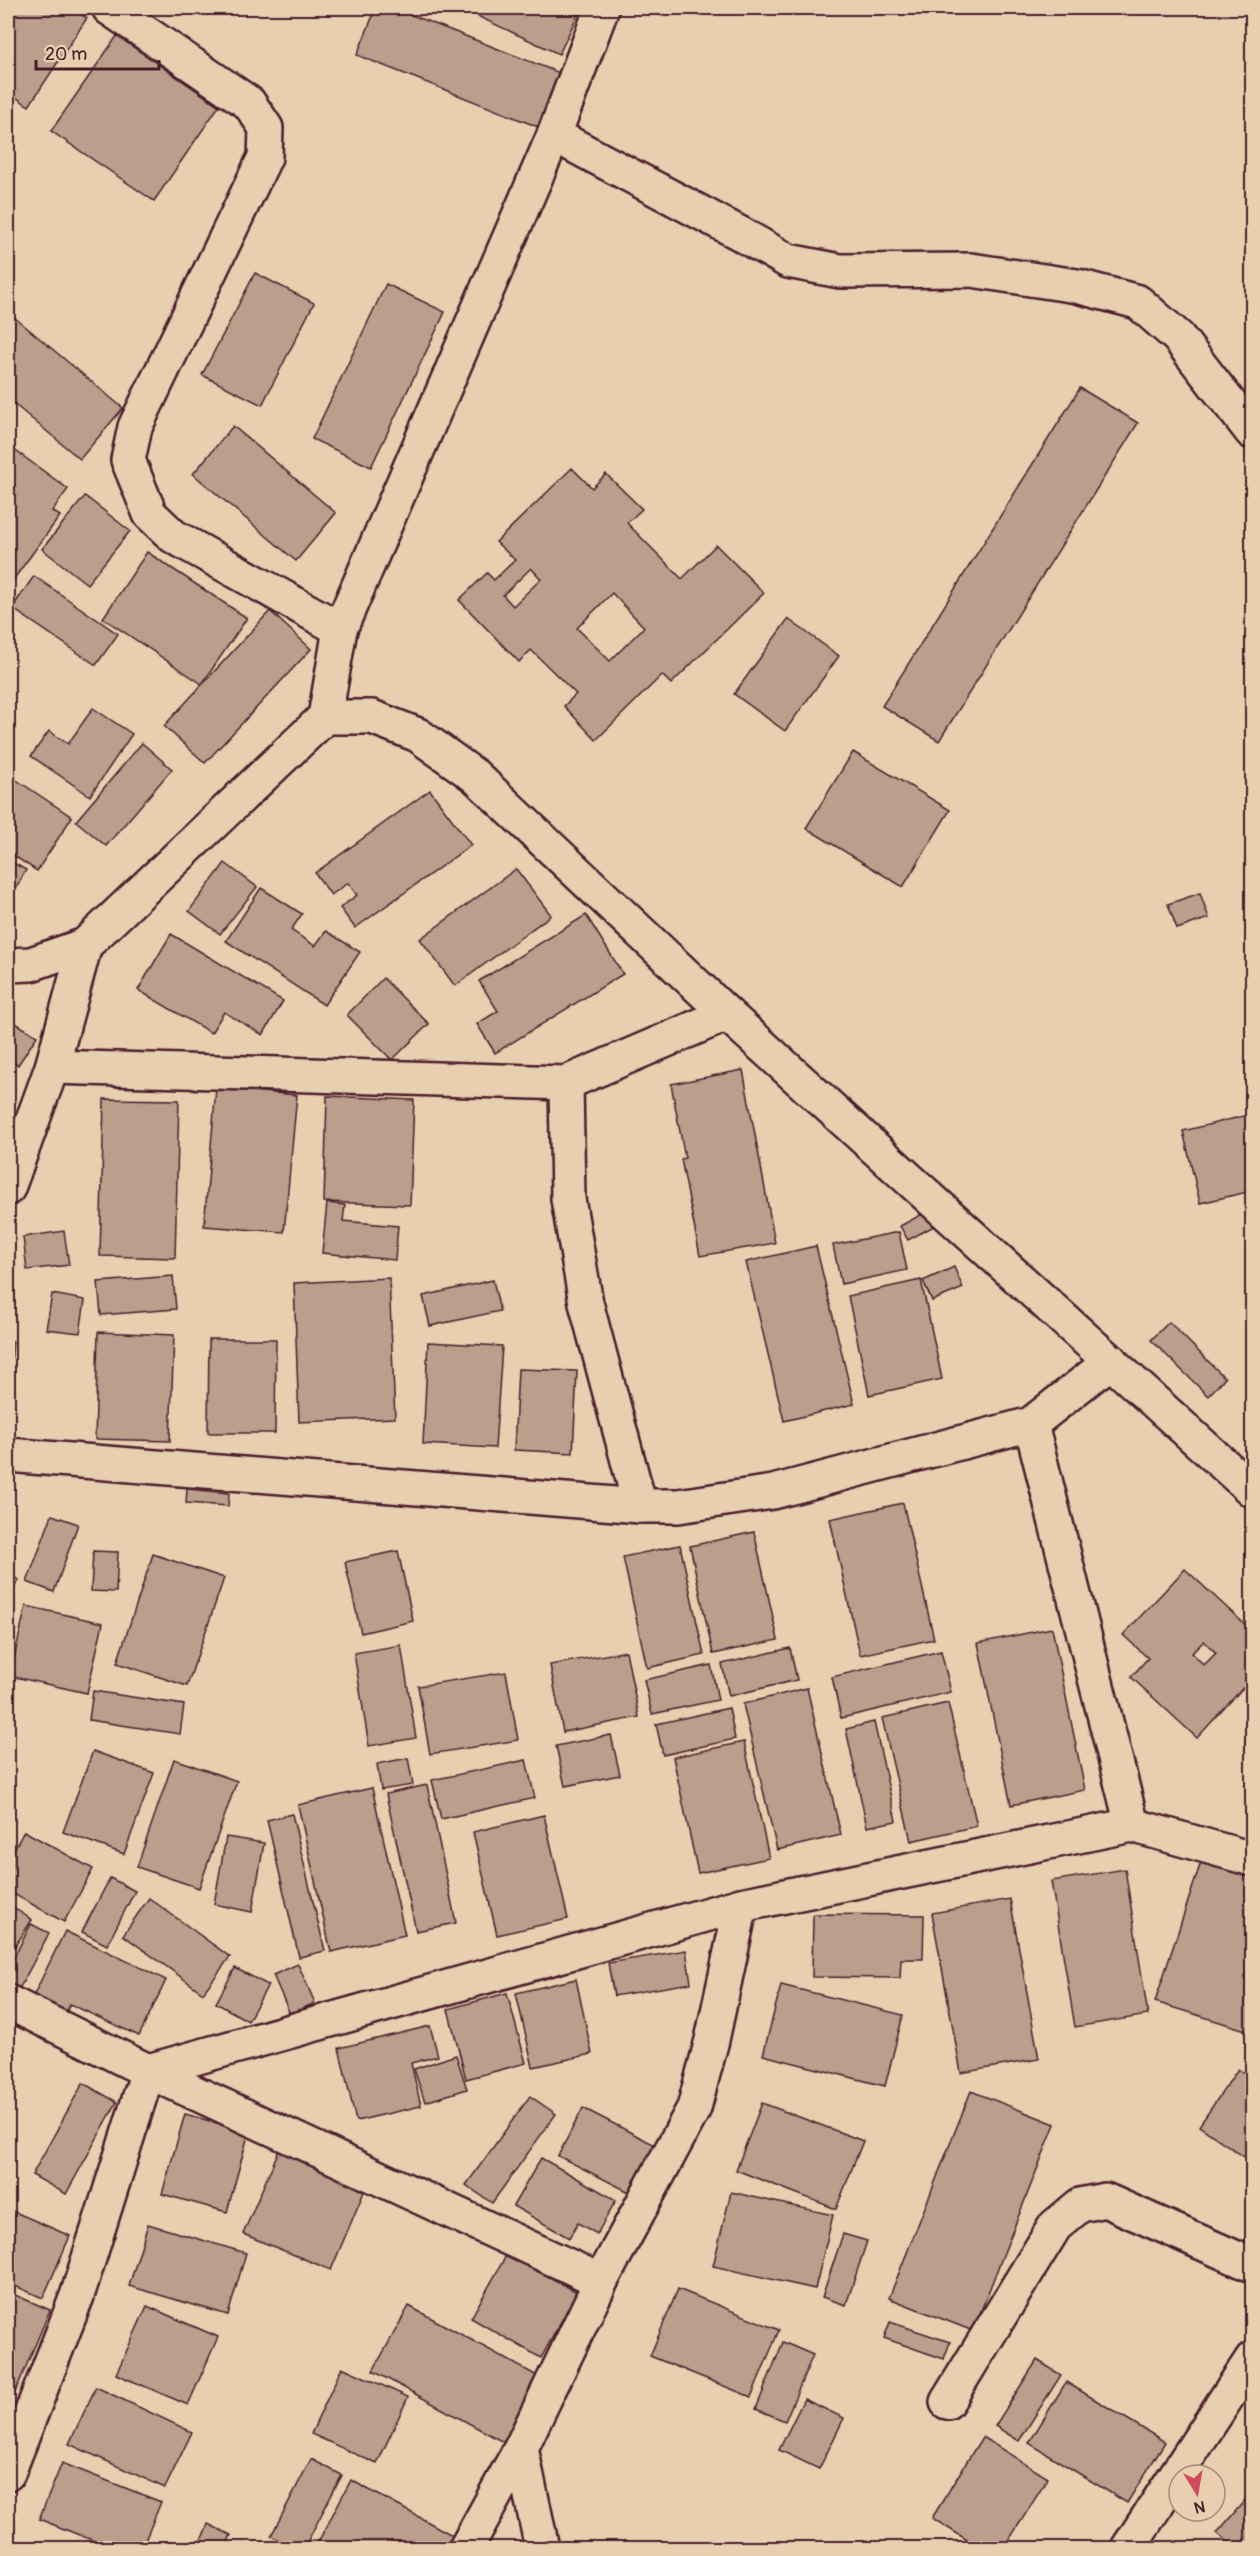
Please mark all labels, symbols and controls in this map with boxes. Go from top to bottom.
scale bar [36,33,159,71]
text: 20 m [45,43,87,66]
north arrow [1167,2463,1227,2523]
text: N [1192,2496,1207,2518]

